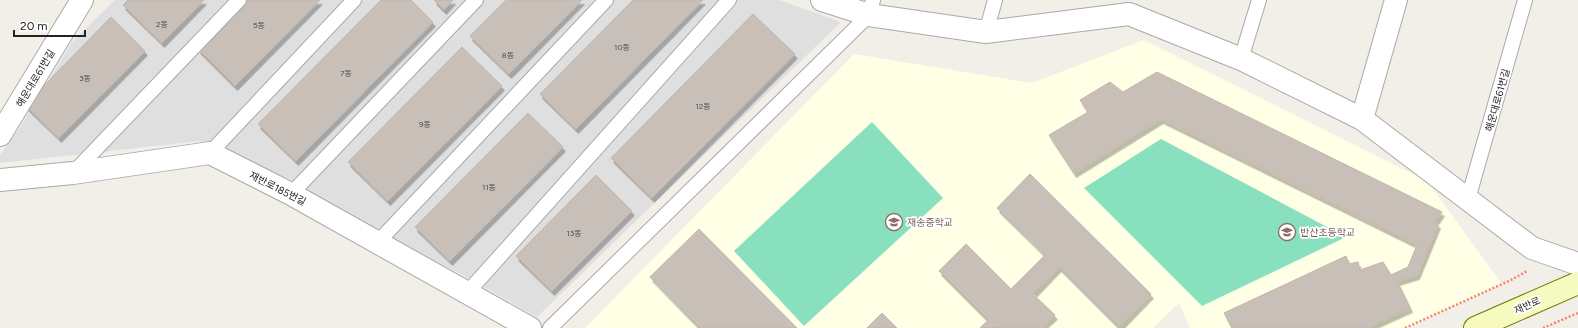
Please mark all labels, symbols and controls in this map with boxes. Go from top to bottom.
scale bar [14,12,85,38]
text: 20 m [20,19,48,33]
house number: 2동 [156,19,168,29]
house number: 5동 [253,20,265,30]
house number: 10동 [614,42,630,52]
street label: 해운대로61번길 [13,47,58,109]
house number: 8동 [502,50,514,60]
street label: 해운대로61번길 [1482,67,1513,133]
house number: 7동 [340,68,352,78]
house number: 3동 [79,73,91,83]
house number: 12동 [695,101,711,111]
house number: 9동 [419,119,431,129]
street label: 재반로185번길 [247,169,308,208]
house number: 11동 [482,182,496,192]
school or university icon: 재송중학교 [884,212,904,232]
place label: 재송중학교 [907,216,953,229]
school or university icon: 반산초등학교 [1277,222,1297,242]
place label: 반산초등학교 [1300,226,1355,239]
house number: 13동 [566,228,582,238]
street label: 재반로 [1512,294,1542,317]

